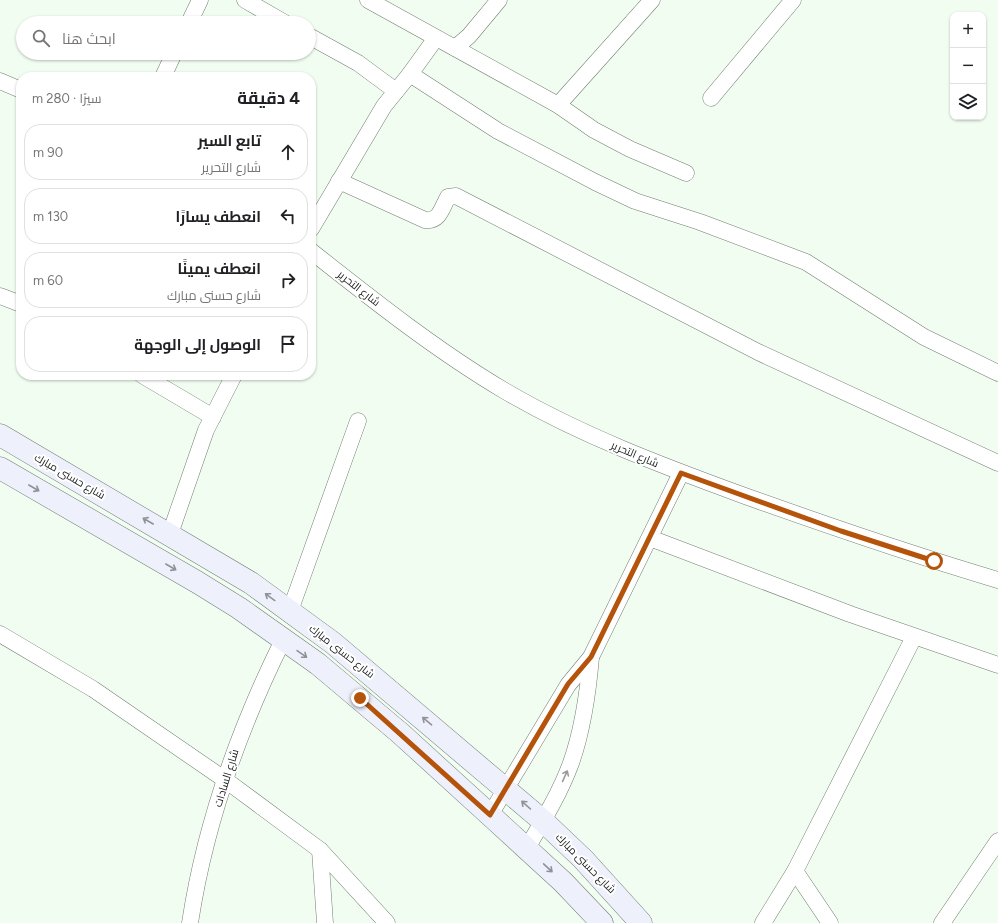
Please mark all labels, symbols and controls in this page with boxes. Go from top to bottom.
map controls [950,12,986,120]
button: + [950,12,986,48]
search box [16,16,316,60]
icon: search [30,27,52,49]
text: ابحث هنا [62,30,116,48]
button: − [950,48,986,84]
button: layers [950,84,986,120]
text: 4 دقيقة [237,88,300,108]
text: سيرًا · 280 m [32,91,102,106]
text: تابع السير [198,132,261,150]
icon: ahead [277,141,299,163]
text: 90 m [33,145,63,160]
text: شارع التحرير [202,160,261,175]
icon: left [277,205,299,227]
text: انعطف يسارًا [176,208,261,226]
text: 130 m [33,209,68,224]
text: انعطف يمينًا [177,260,261,278]
street label: شارع التحرير [333,267,383,310]
icon: right [277,269,299,291]
text: 60 m [33,273,63,288]
text: شارع حسنى مبارك [167,288,261,303]
icon: arrive [277,333,299,355]
text: الوصول إلى الوجهة [134,336,261,354]
street label: شارع التحرير [608,438,660,471]
street label: شارع حسنى مبارك [32,451,107,503]
one-way arrow [28,484,40,492]
one-way arrow [143,517,154,525]
route start [925,552,943,570]
one-way arrow [165,563,177,571]
one-way arrow [265,592,276,601]
street label: شارع حسنى مبارك [306,622,377,682]
one-way arrow [297,649,308,658]
route end [351,689,369,707]
one-way arrow [421,717,432,726]
street label: شارع السادات [212,748,242,809]
one-way arrow [561,771,569,783]
one-way arrow [520,801,531,810]
street label: شارع حسنى مبارك [552,831,618,897]
one-way arrow [543,863,553,873]

